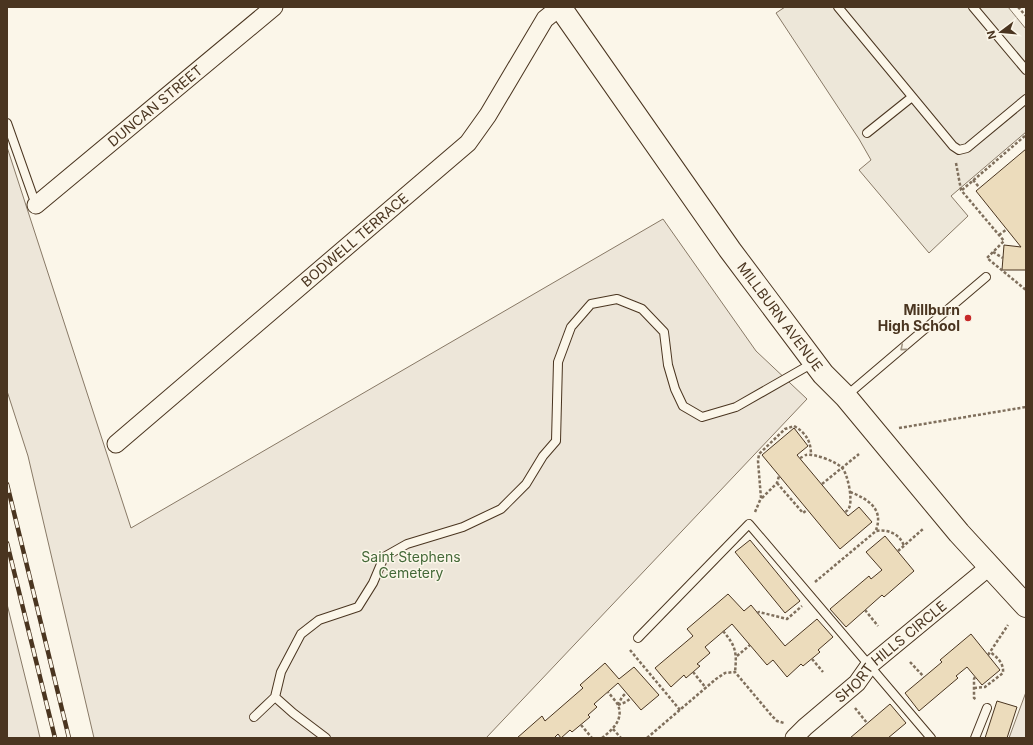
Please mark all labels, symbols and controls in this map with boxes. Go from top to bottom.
north arrow [981,12,1021,52]
text: N [984,29,999,41]
street label: DUNCAN STREET [104,61,206,150]
street label: BODWELL TERRACE [297,189,411,290]
street label: MILLBURN AVENUE [734,259,827,374]
place label: Millburn High School [878,301,960,334]
marker: Millburn High School [963,313,973,323]
one-way arrow [900,343,907,350]
park label: Saint Stephens Cemetery [361,548,461,581]
street label: SHORT HILLS CIRCLE [831,597,950,706]

